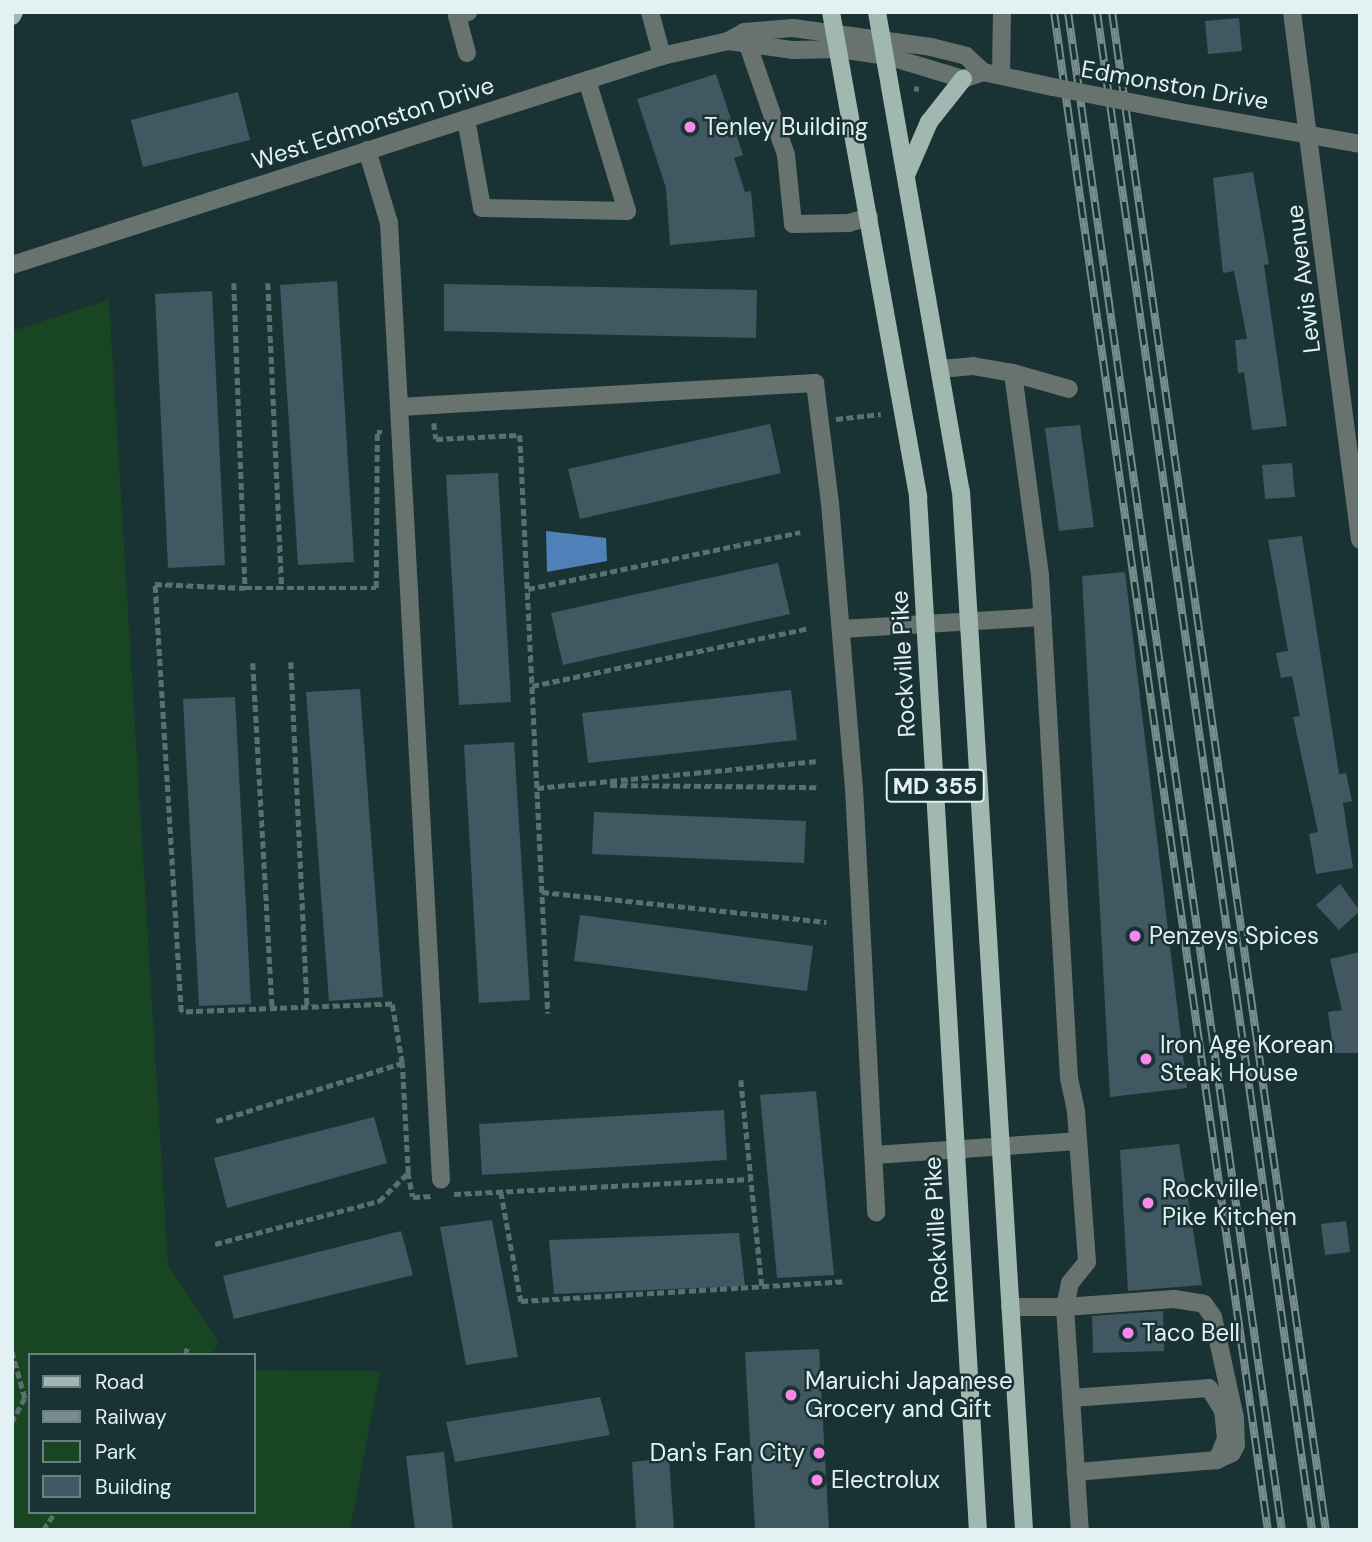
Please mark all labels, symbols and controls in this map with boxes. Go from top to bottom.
street label: Edmonston Drive [1079,54,1271,116]
street label: West Edmonston Drive [248,70,498,176]
place label: Tenley Building [704,113,868,141]
marker: Tenley Building [682,119,698,135]
street label: Lewis Avenue [1280,203,1326,355]
street label: Rockville Pike [885,590,921,738]
road number: MD 355 [884,766,986,806]
place label: Penzeys Spices [1149,922,1319,950]
marker: Penzeys Spices [1127,928,1143,944]
place label: Iron Age Korean Steak House [1160,1031,1334,1087]
marker: Iron Age Korean Steak House [1138,1051,1154,1067]
street label: Rockville Pike [918,1156,954,1304]
place label: Rockville Pike Kitchen [1162,1175,1297,1231]
marker: Rockville Pike Kitchen [1140,1195,1156,1211]
place label: Taco Bell [1142,1319,1240,1347]
marker: Taco Bell [1120,1325,1136,1341]
legend [28,1353,256,1514]
place label: Maruichi Japanese Grocery and Gift [805,1367,1013,1423]
text: Road [95,1368,144,1396]
marker: Maruichi Japanese Grocery and Gift [783,1387,799,1403]
text: Railway [95,1403,167,1431]
text: Park [95,1438,136,1466]
place label: Dan's Fan City [650,1439,805,1467]
marker: Dan's Fan City [811,1445,827,1461]
place label: Electrolux [831,1466,940,1494]
marker: Electrolux [809,1472,825,1488]
text: Building [95,1473,171,1501]

